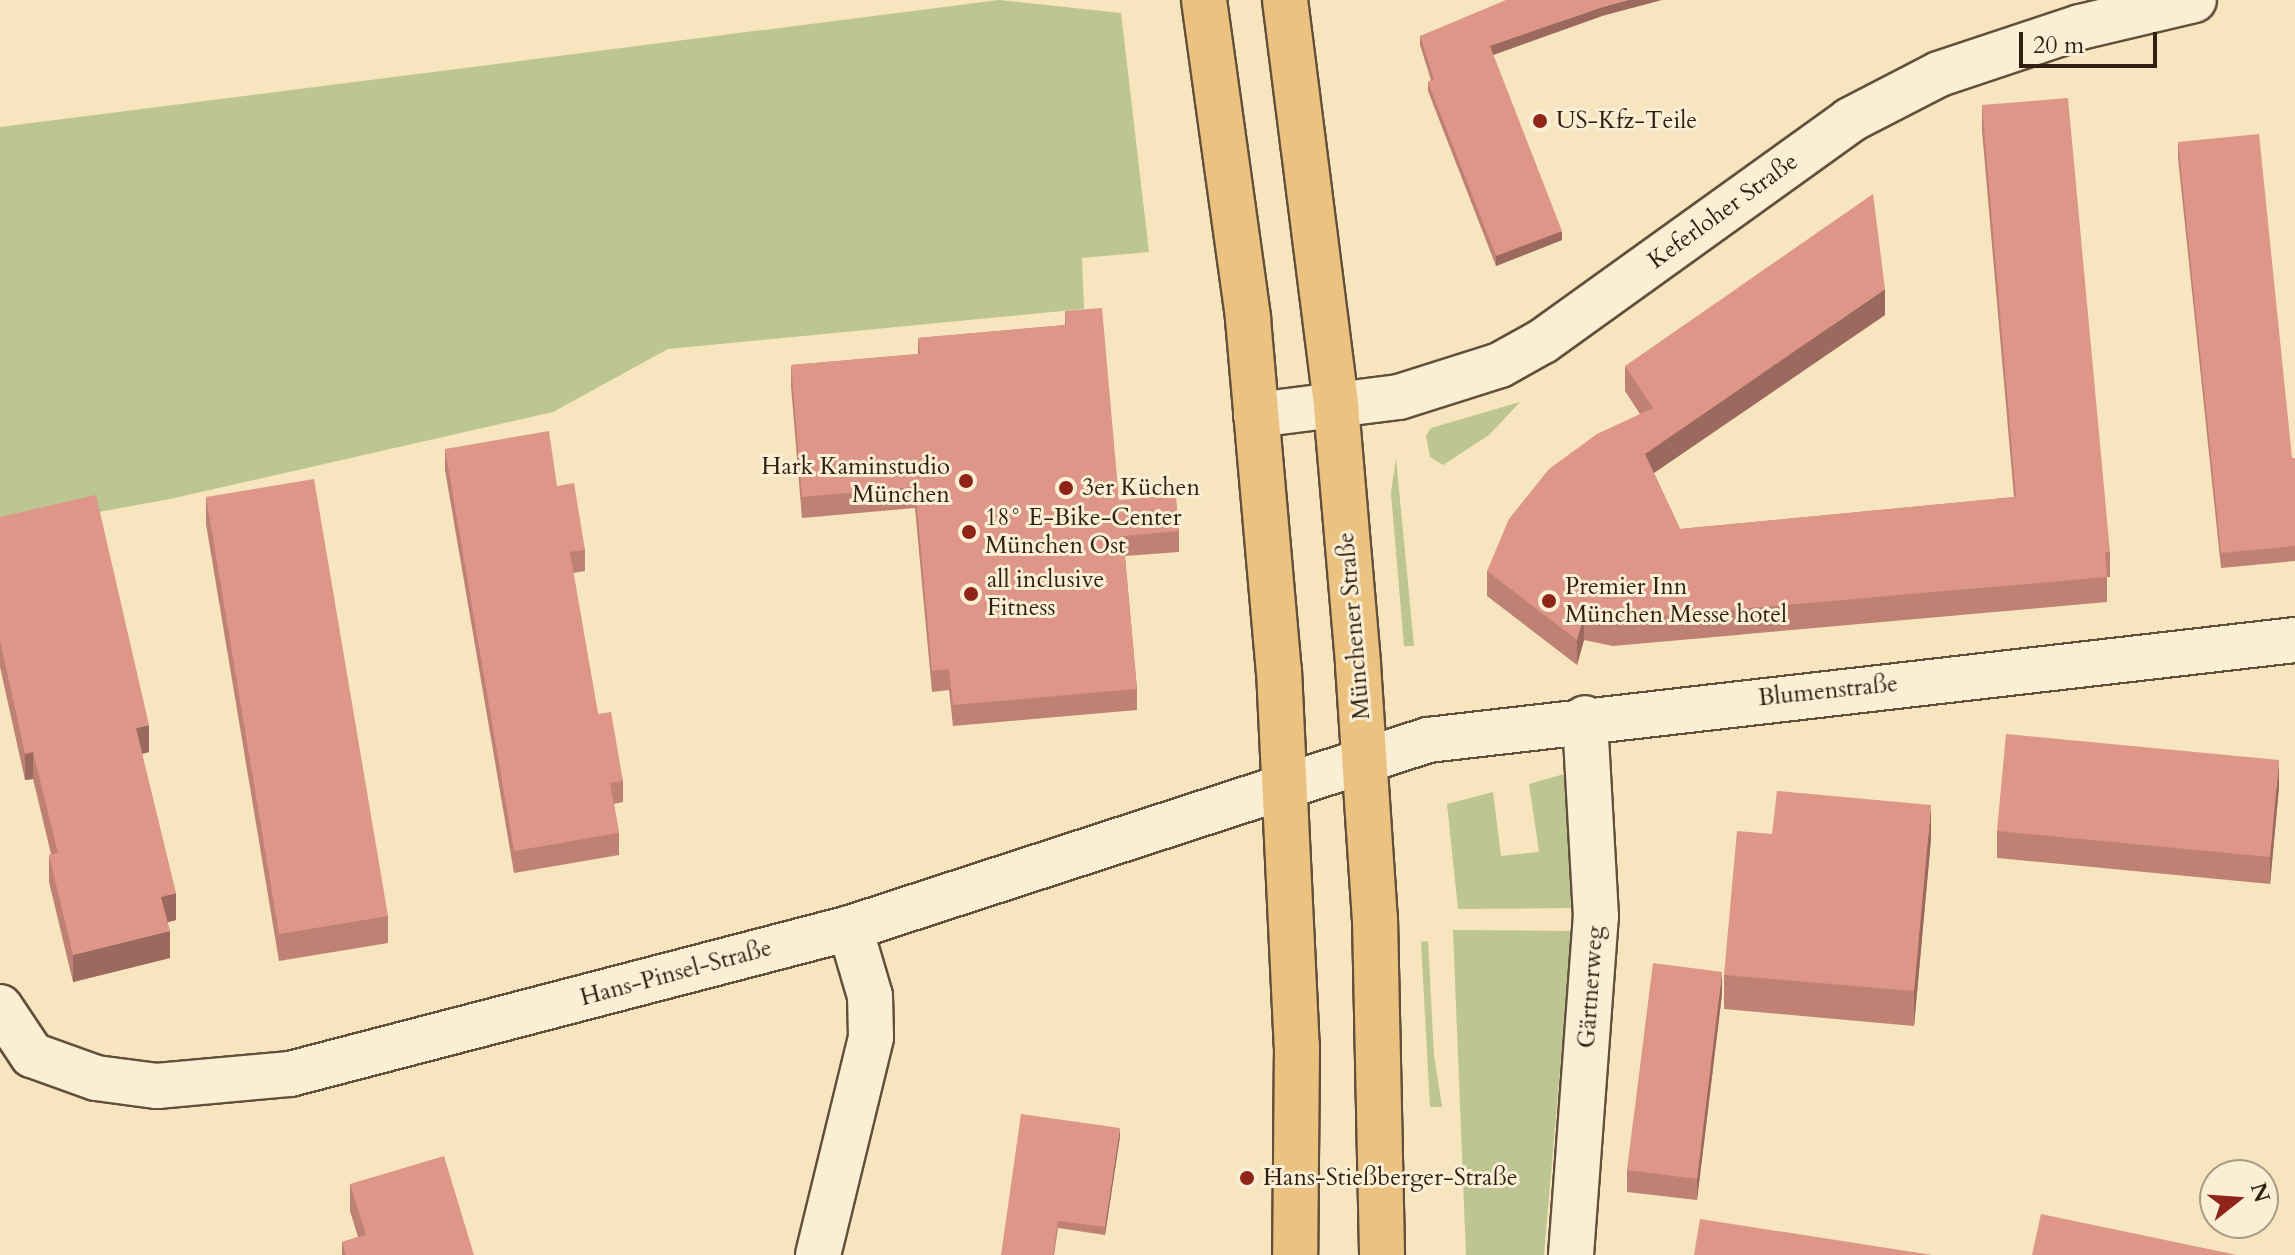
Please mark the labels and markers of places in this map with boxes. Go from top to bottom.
place label: US-Kfz-Teile [1556,107,1697,135]
marker: US-Kfz-Teile [1531,112,1549,130]
place label: Hark Kaminstudio München [761,453,950,509]
marker: Hark Kaminstudio München [957,472,975,490]
place label: 3er Küchen [1082,474,1200,502]
marker: 3er Küchen [1057,479,1075,497]
place label: 18° E-Bike-Center München Ost [985,504,1181,560]
marker: 18° E-Bike-Center München Ost [960,523,978,541]
place label: all inclusive Fitness [987,566,1104,622]
place label: Premier Inn München Messe hotel [1565,573,1787,629]
marker: all inclusive Fitness [962,585,980,603]
marker: Premier Inn München Messe hotel [1540,592,1558,610]
place label: Hans-Stießberger-Straße [1263,1164,1518,1192]
marker: Hans-Stießberger-Straße [1238,1169,1256,1187]

